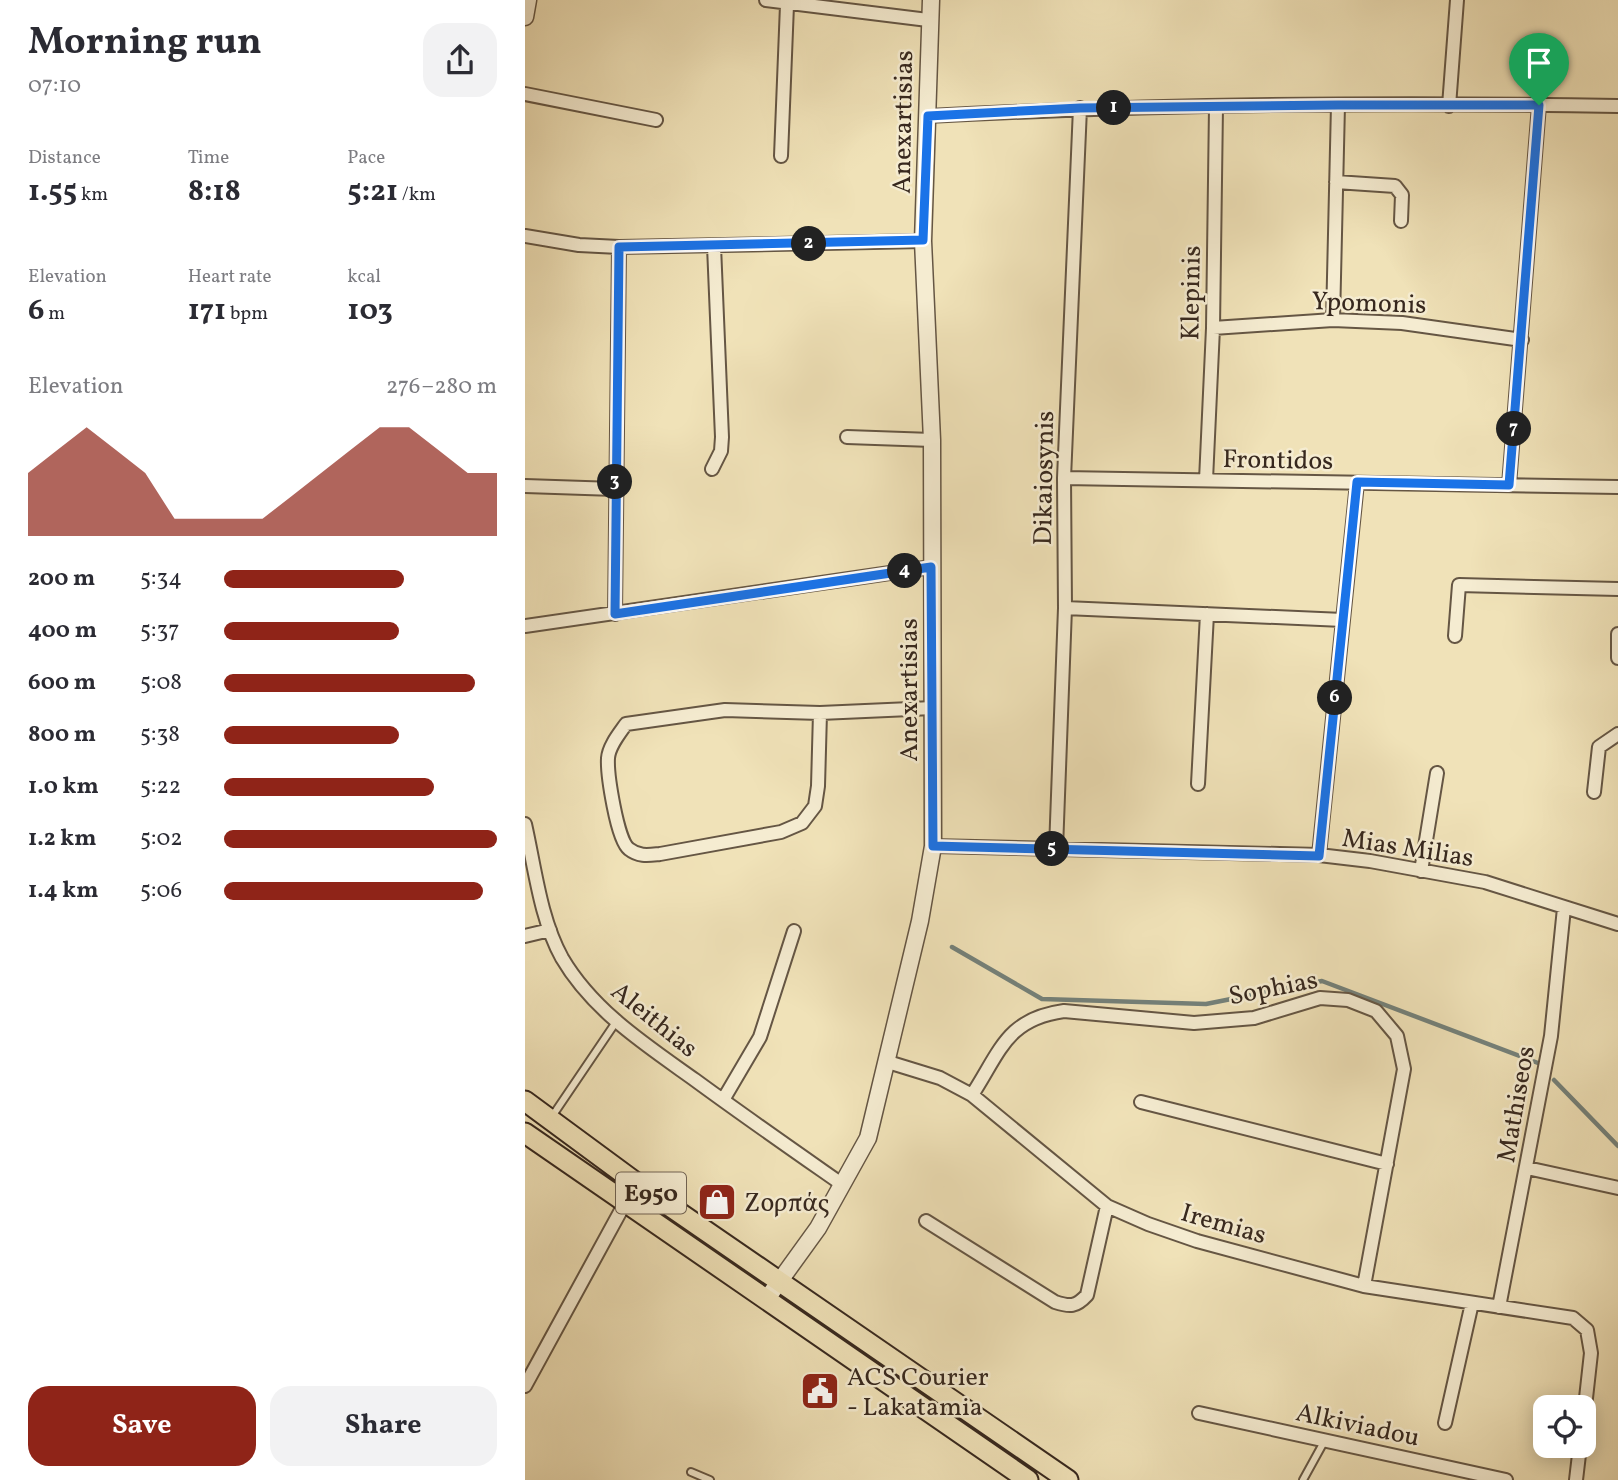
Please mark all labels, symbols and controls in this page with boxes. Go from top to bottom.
text: Morning run [28,17,262,70]
button: share [423,23,497,97]
pin [1509,33,1569,105]
icon: arrive [1520,44,1558,82]
street label: Anexartisias [885,50,923,194]
text: 07:10 [28,70,81,102]
pin: 1 [1097,90,1131,126]
text: 1 [1110,94,1117,120]
text: Distance [28,145,101,171]
text: Time [188,145,229,171]
text: Pace [347,145,385,171]
text: 1.55 [28,171,77,213]
text: 8:18 [188,171,241,213]
text: 5:21 [347,171,398,213]
text: km [77,182,108,208]
text: /km [398,182,436,208]
pin: 2 [791,226,827,262]
text: 2 [804,230,813,256]
street label: Klepinis [1173,245,1211,341]
text: Elevation [28,264,107,290]
text: Heart rate [188,264,272,290]
text: kcal [347,264,381,290]
street label: Ypomonis [1311,284,1427,324]
text: 6 [28,290,44,332]
text: 171 [188,290,226,332]
text: 103 [347,290,393,332]
text: m [44,301,65,327]
text: bpm [226,301,268,327]
text: Elevation [28,371,124,403]
text: 276–280 m [386,371,497,403]
street label: Dikaiosynis [1026,410,1064,546]
pin: 7 [1497,412,1531,446]
text: 7 [1509,415,1518,441]
street label: Frontidos [1222,442,1334,480]
pin: 3 [597,464,633,500]
text: 3 [610,468,619,494]
pin: 4 [887,554,923,588]
text: 4 [899,557,910,583]
text: 200 m [28,563,95,595]
text: 5:34 [140,563,182,595]
text: 400 m [28,615,97,647]
text: 5:37 [140,615,179,647]
street label: Anexartisias [892,618,928,762]
text: 600 m [28,667,96,699]
text: 5:08 [140,667,182,699]
pin: 6 [1317,680,1353,716]
text: 6 [1329,684,1340,710]
text: 800 m [28,719,96,751]
text: 5:38 [140,719,180,751]
text: 1.0 km [28,771,99,803]
text: 5:22 [140,771,181,803]
street label: Mias Milias [1339,821,1476,877]
text: 1.2 km [28,823,97,855]
text: 5:02 [140,823,183,855]
pin: 5 [1035,832,1069,866]
text: 5 [1047,835,1056,861]
text: 1.4 km [28,875,99,907]
text: 5:06 [140,875,182,907]
street label: Sophias [1226,963,1321,1015]
street label: Aleithias [602,974,705,1067]
street label: Mathiseos [1489,1043,1545,1165]
road number: E950 [616,1172,686,1213]
shop icon: Ζορπάς [696,1181,738,1223]
place label: Ζορπάς [744,1186,829,1222]
street label: Iremias [1177,1196,1270,1254]
place label: ACS Courier - Lakatamia [847,1360,989,1426]
public building icon: ACS Courier - Lakatamia [799,1370,841,1412]
button: Save [28,1386,256,1466]
button: Share [270,1386,497,1466]
street label: Alkiviadou [1292,1395,1423,1457]
map controls [1533,1395,1596,1458]
button: locate [1533,1395,1596,1458]

